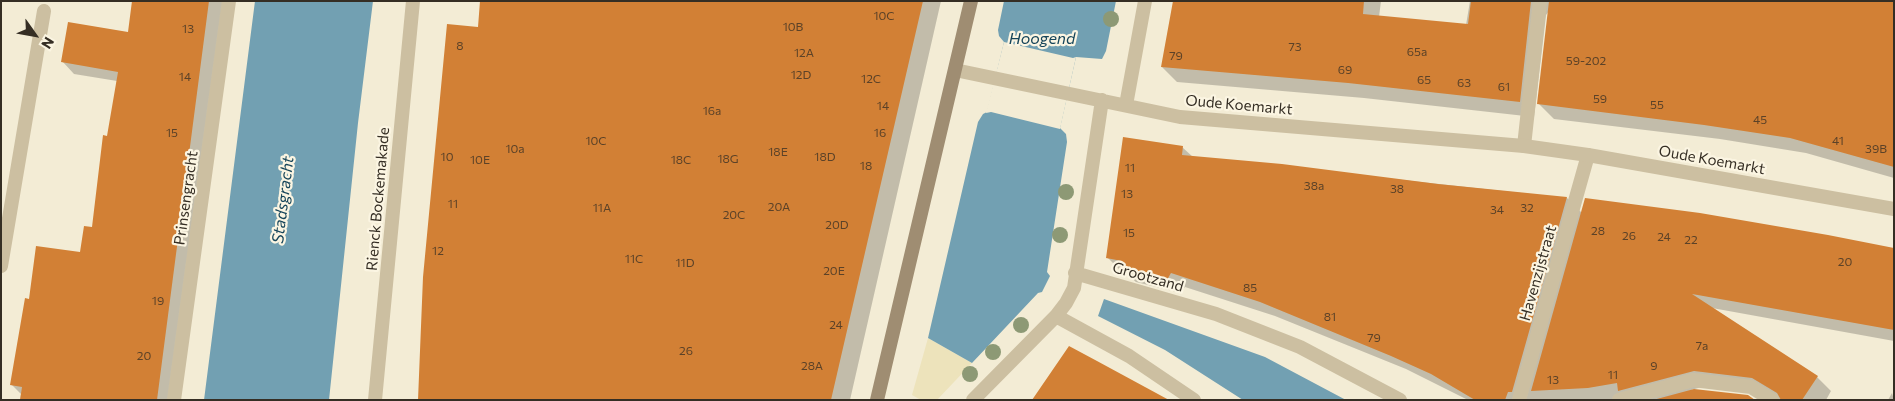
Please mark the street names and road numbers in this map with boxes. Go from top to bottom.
street label: Oude Koemarkt [1185,91,1293,119]
street label: Rienck Bockemakade [363,126,393,272]
street label: Oude Koemarkt [1657,142,1767,178]
street label: Prinsengracht [170,150,202,246]
street label: Havenzijstraat [1516,223,1560,323]
street label: Grootzand [1110,258,1186,296]

